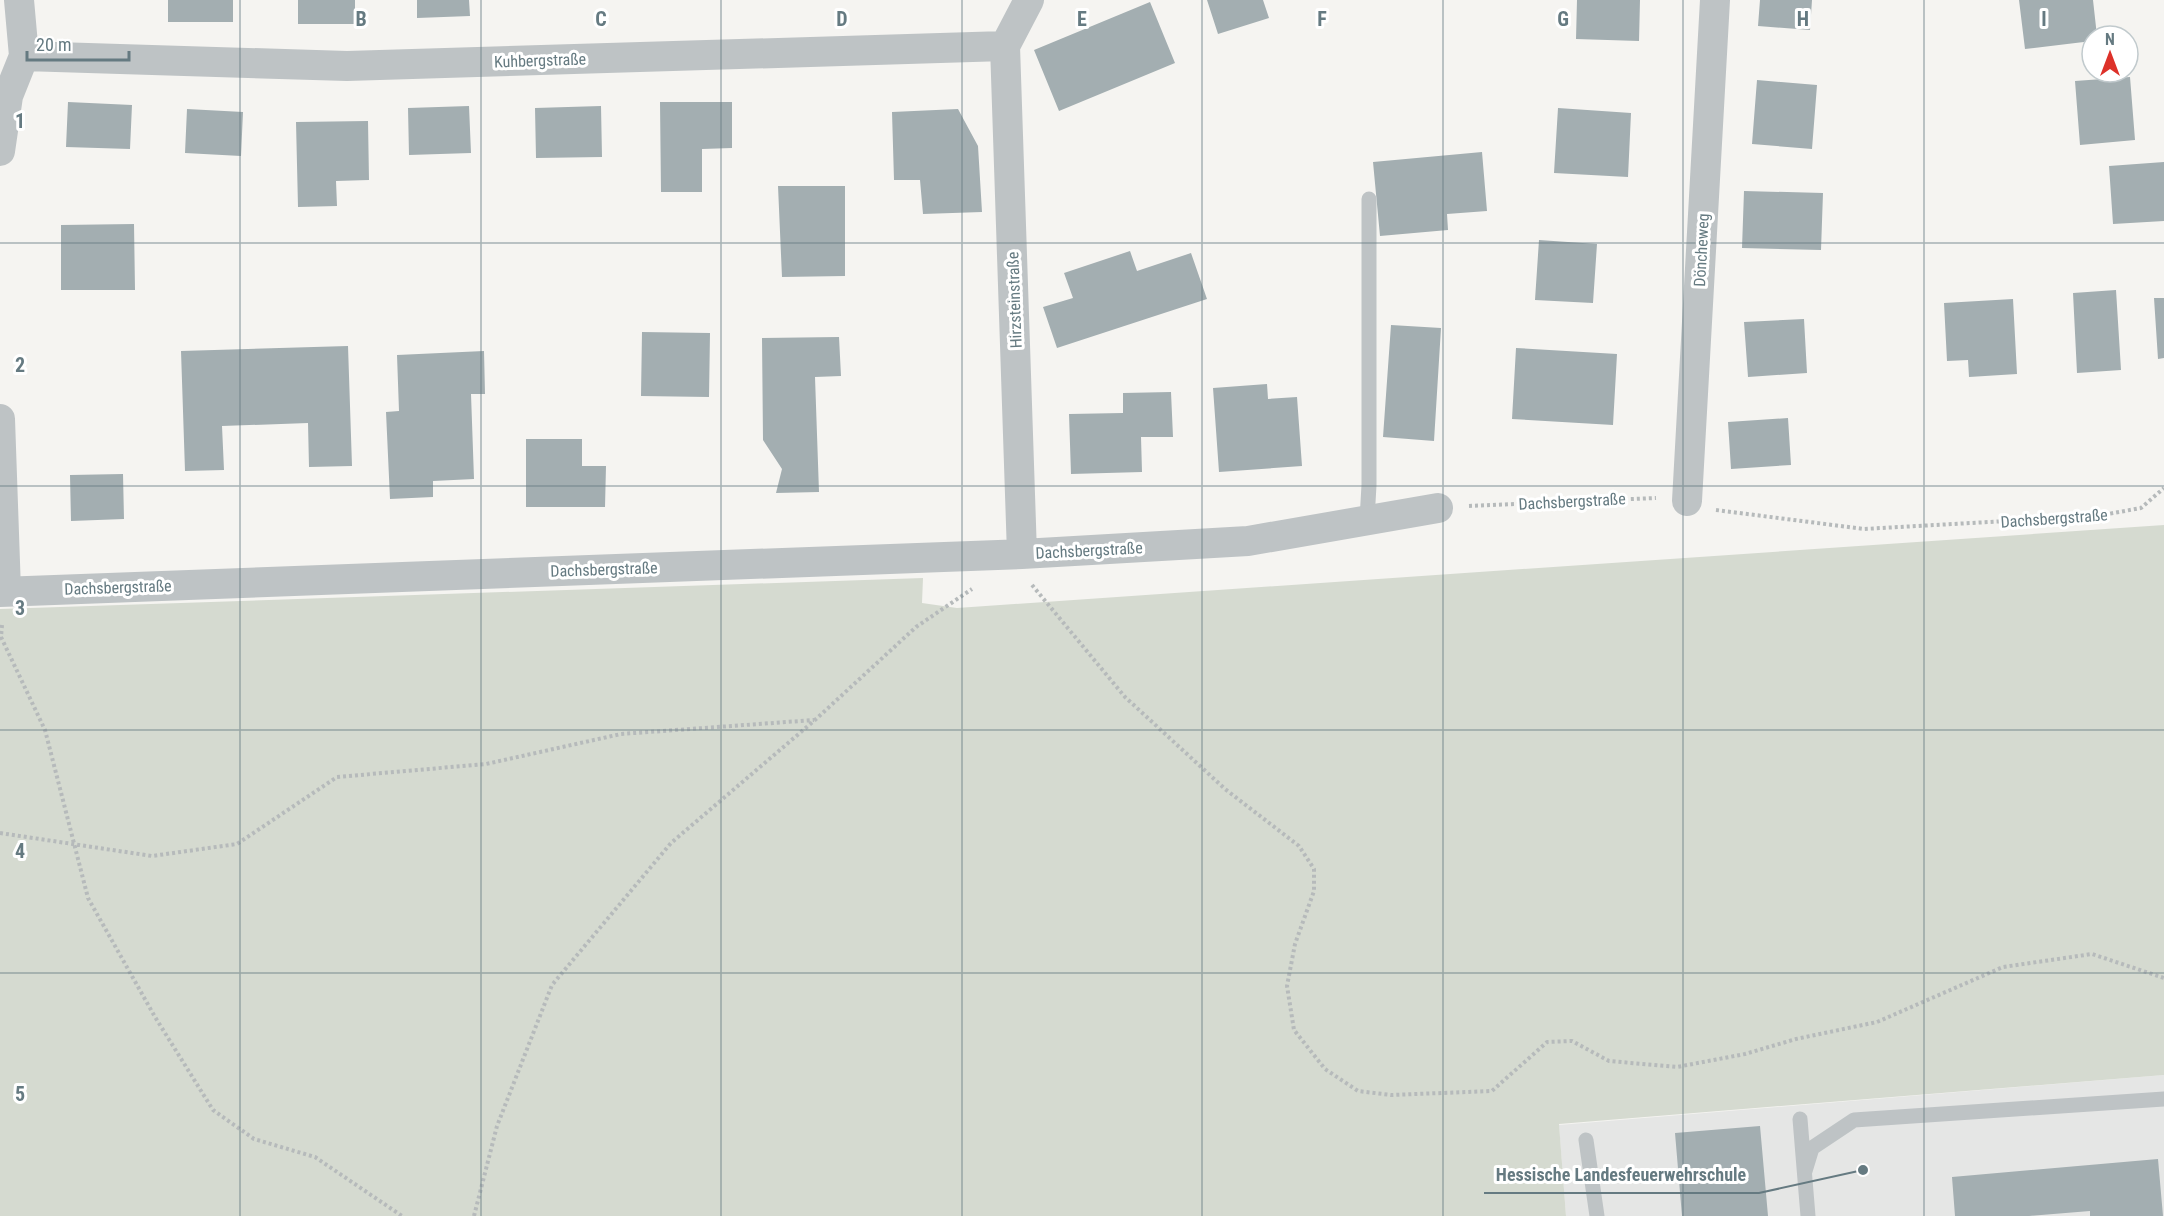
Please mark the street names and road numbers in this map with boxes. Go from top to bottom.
street label: Kuhbergstraße [494,49,586,72]
street label: Döncheweg [1690,213,1713,287]
street label: Hirzsteinstraße [1003,251,1026,349]
street label: Dachsbergstraße [1518,489,1626,514]
street label: Dachsbergstraße [2000,505,2108,532]
street label: Dachsbergstraße [1035,538,1143,563]
street label: Dachsbergstraße [550,558,658,581]
street label: Dachsbergstraße [64,576,172,599]

